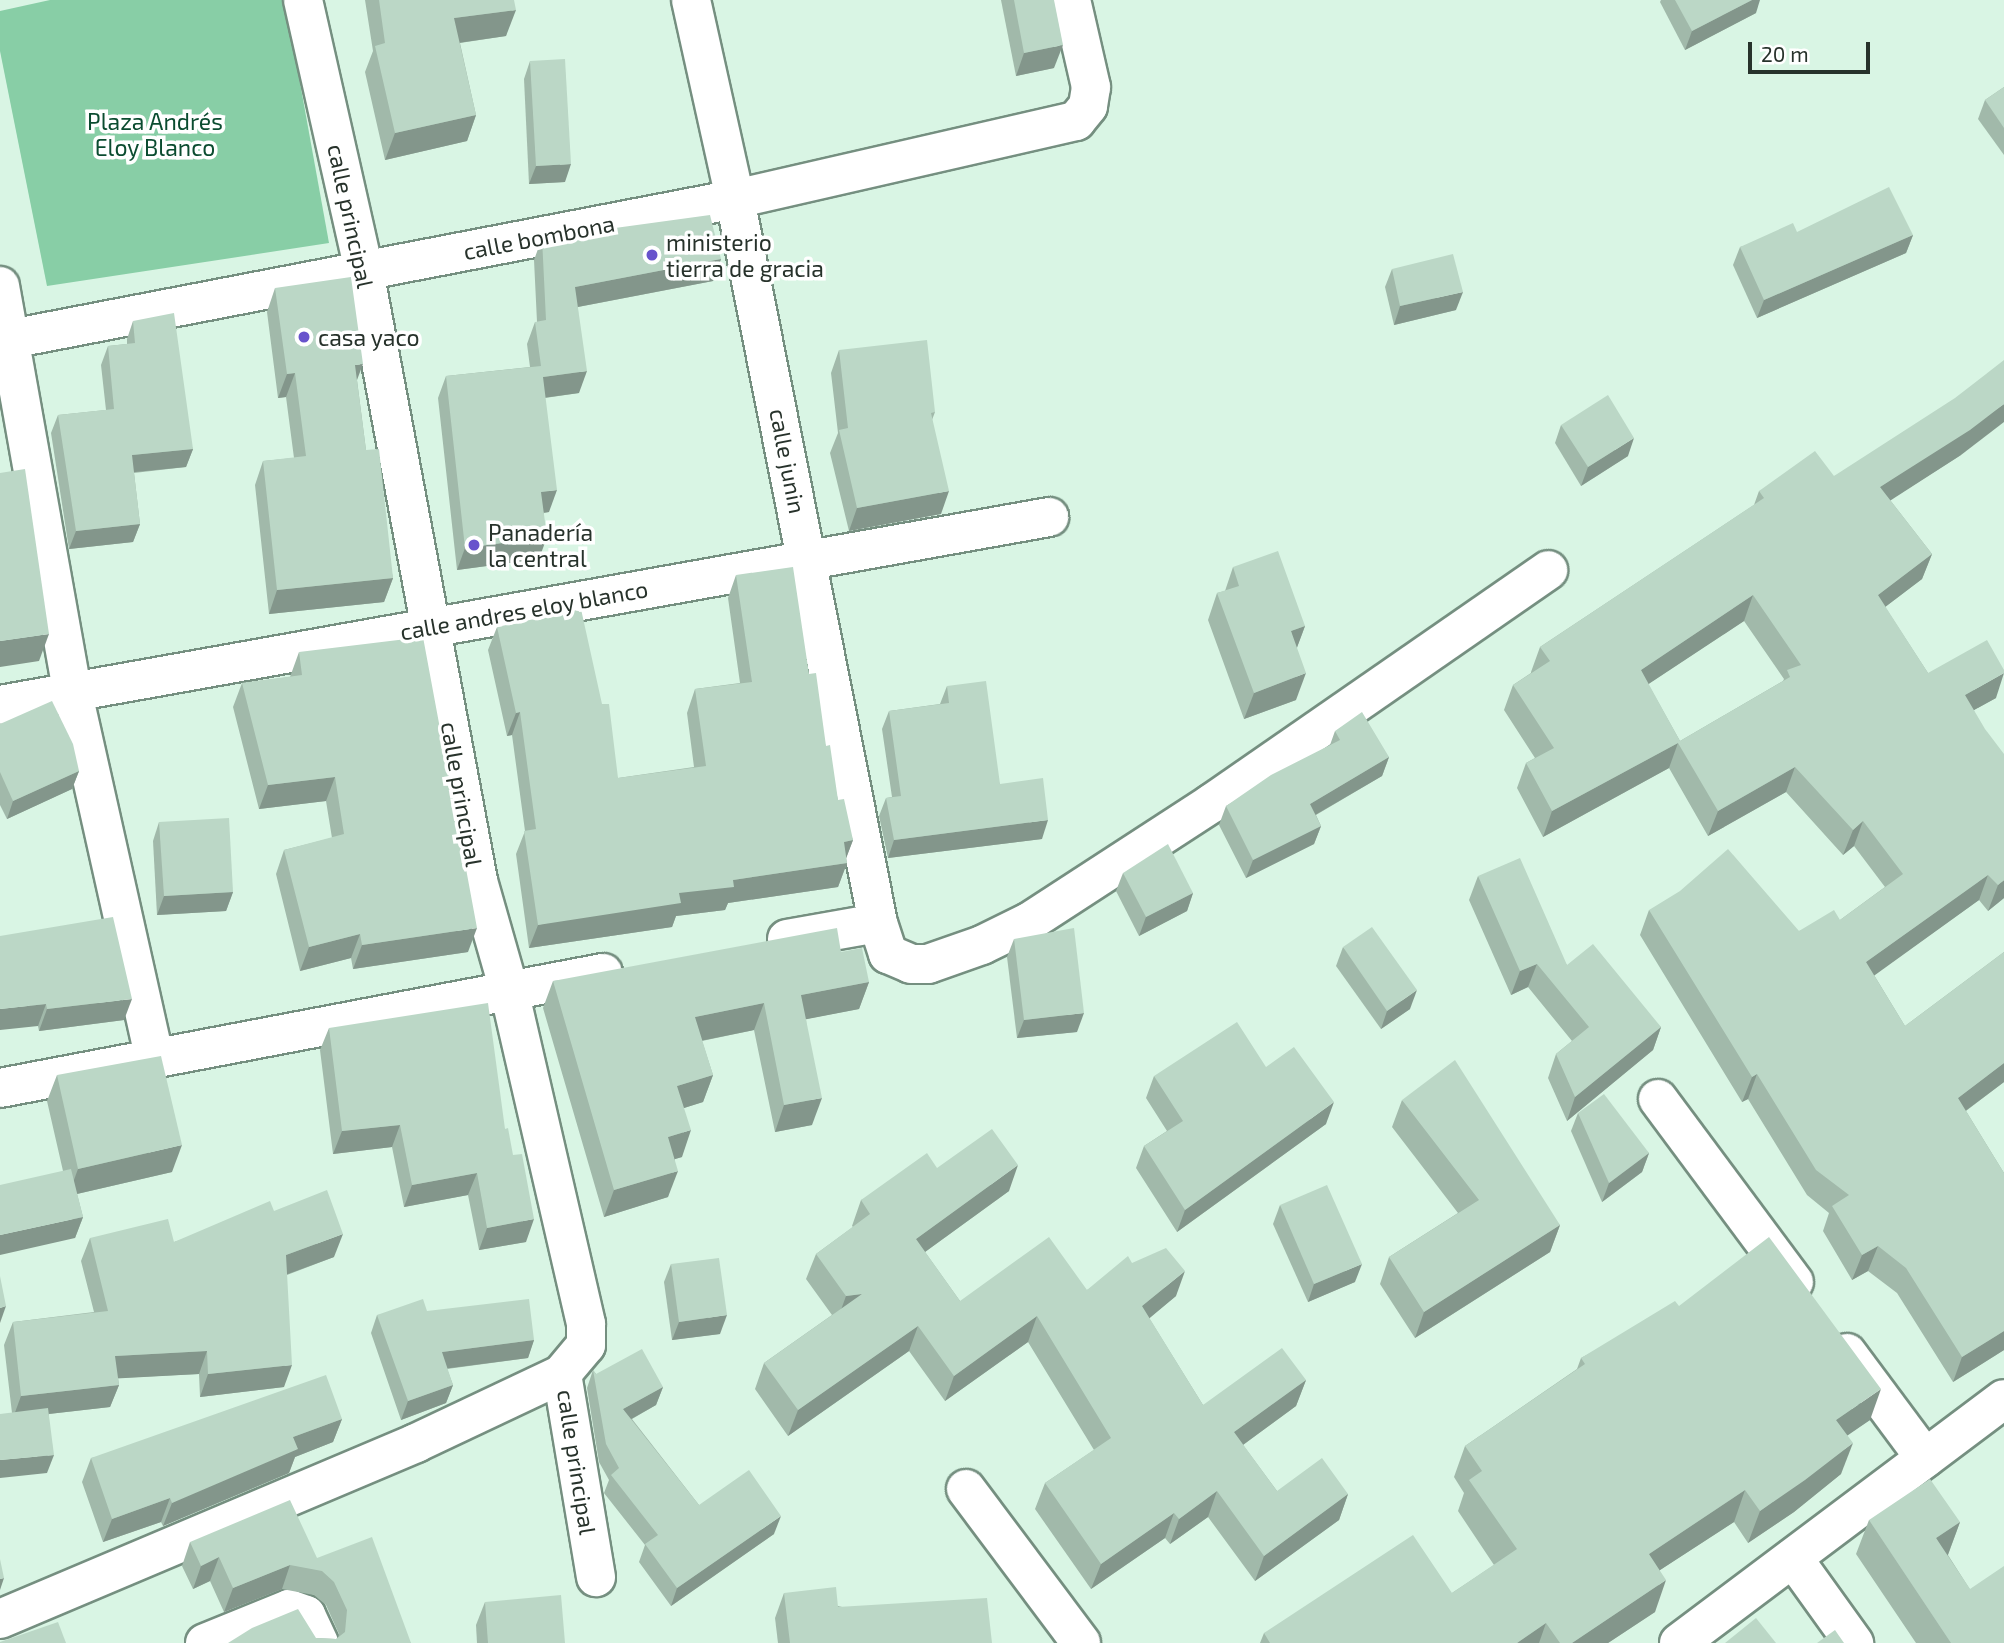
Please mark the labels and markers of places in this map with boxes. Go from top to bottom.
place label: ministerio tierra de gracia [666,228,824,282]
marker: ministerio tierra de gracia [644,247,660,263]
place label: casa yaco [318,323,420,351]
marker: casa yaco [296,329,312,345]
place label: Panadería la central [488,518,593,572]
marker: Panadería la central [466,537,482,553]

